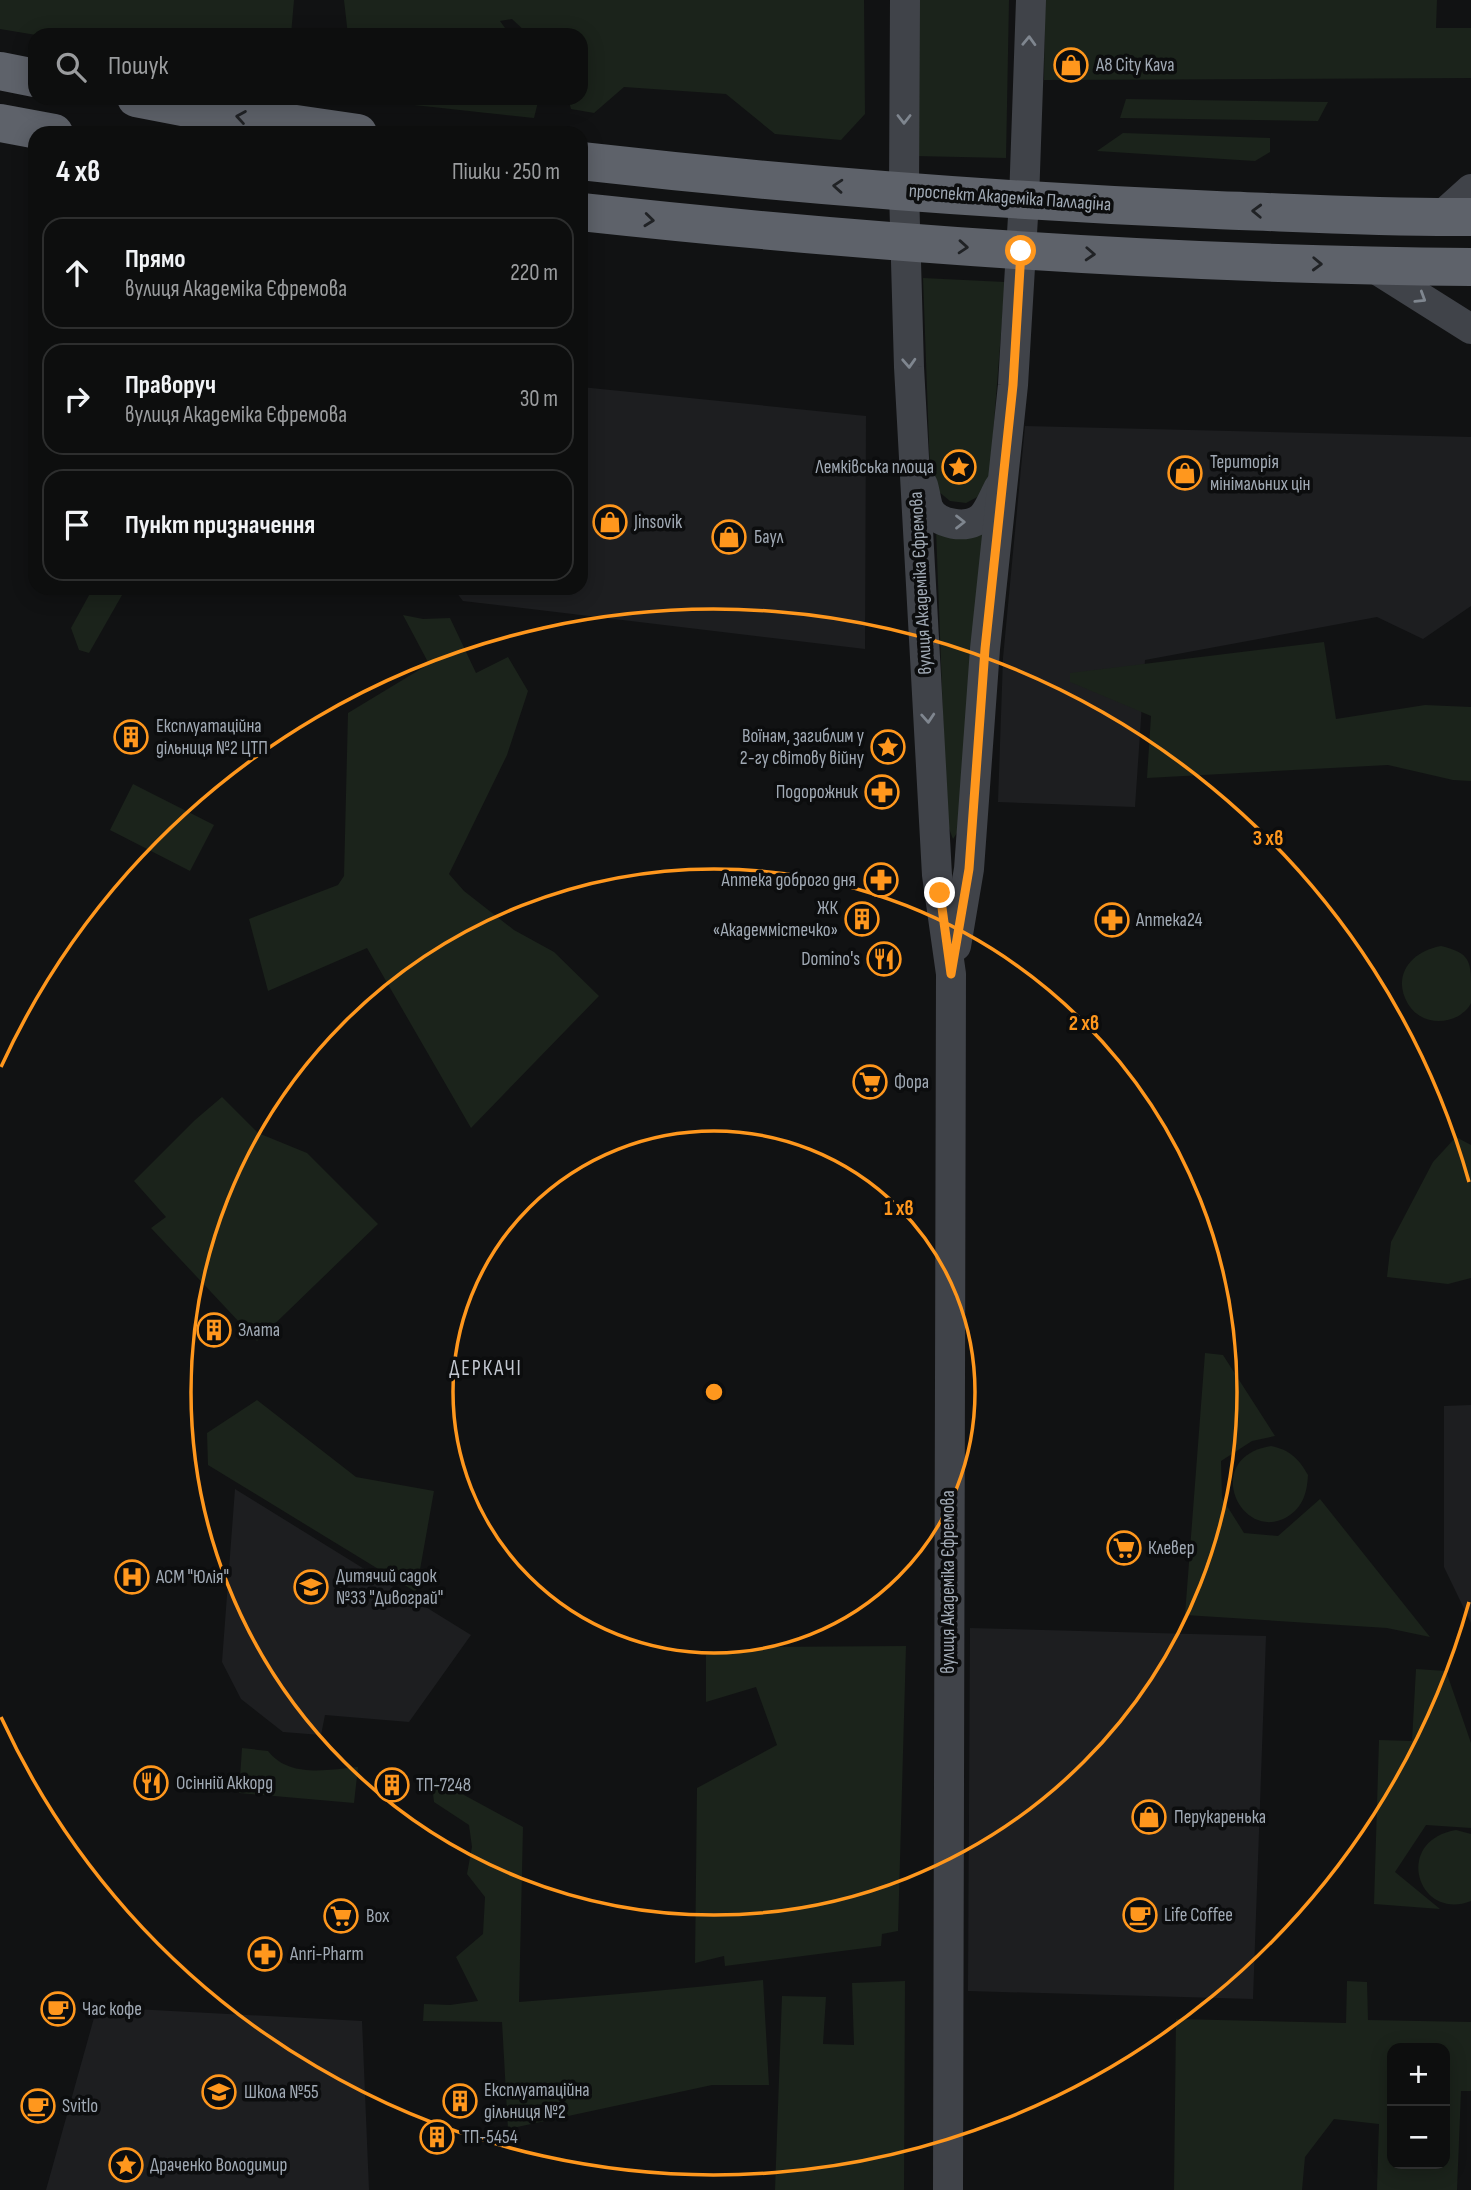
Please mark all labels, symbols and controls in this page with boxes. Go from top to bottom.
search box [28,28,588,105]
one-way arrow [1022,35,1037,46]
shop icon: A8 City Kava [1052,46,1090,84]
icon: search [52,48,90,86]
text: Пошук [108,51,168,82]
place label: A8 City Kava [1095,54,1174,77]
one-way arrow [235,109,247,124]
one-way arrow [896,114,912,124]
text: 4 хв [56,154,100,190]
text: Пішки · 250 m [452,158,560,186]
one-way arrow [832,179,843,194]
street label: проспект Академіка Палладіна [908,179,1112,217]
one-way arrow [1251,204,1262,219]
one-way arrow [643,212,655,227]
route start [1005,235,1036,266]
one-way arrow [958,240,969,255]
text: Прямо [125,244,186,275]
one-way arrow [1084,246,1095,261]
icon: ahead [58,254,96,292]
one-way arrow [1312,256,1323,271]
text: 220 m [510,259,558,287]
text: вулиця Академіка Єфремова [125,275,347,303]
one-way arrow [1414,289,1427,302]
one-way arrow [901,358,916,369]
text: Праворуч [125,370,216,401]
icon: right [58,380,96,418]
text: 30 m [520,385,558,413]
text: вулиця Академіка Єфремова [125,401,347,429]
place icon: Лемківська площа [940,448,978,486]
place label: Територія мінімальних цін [1210,451,1310,496]
shop icon: Територія мінімальних цін [1166,454,1204,492]
place label: Лемківська площа [814,456,934,479]
street label: вулиця Академіка Єфремова [905,491,937,675]
shop icon: Jinsovik [591,503,629,541]
icon: arrive [58,506,96,544]
text: Пункт призначення [125,510,315,541]
place label: Jinsovik [633,511,683,534]
one-way arrow [955,514,966,530]
shop icon: Баул [710,518,748,556]
place label: Баул [754,526,784,549]
one-way arrow [920,713,935,724]
place label: Експлуатаційна дільниця №2 ЦТП [156,715,268,760]
building icon: Експлуатаційна дільниця №2 ЦТП [112,718,150,756]
place label: Воїнам, загиблим у 2-гу світову війну [740,725,865,770]
place icon: Воїнам, загиблим у 2-гу світову війну [869,728,907,766]
pharmacy icon: Подорожник [863,773,901,811]
place label: Подорожник [776,781,859,804]
text: 3 хв [1253,826,1283,851]
pharmacy icon: Аптека доброго дня [862,861,900,899]
place label: Аптека доброго дня [721,869,856,892]
route end [924,877,955,908]
place label: ЖК «Академмістечко» [713,897,838,942]
building icon: ЖК «Академмістечко» [843,900,881,938]
pharmacy icon: Аптека24 [1093,901,1131,939]
place label: Аптека24 [1135,909,1203,932]
restaurant icon: Domino's [865,940,903,978]
place label: Domino's [801,948,860,971]
text: 2 хв [1069,1011,1099,1036]
supermarket icon: Фора [851,1063,889,1101]
place label: Фора [894,1071,929,1094]
text: 1 хв [884,1196,914,1221]
building icon: Злата [195,1311,233,1349]
place label: Злата [238,1319,280,1342]
district label: ДЕРКАЧІ [449,1356,523,1381]
centre of rings [702,1380,726,1404]
street label: вулиця Академіка Єфремова [937,1490,960,1674]
supermarket icon: Клевер [1105,1529,1143,1567]
place label: Клевер [1148,1537,1195,1560]
hospital icon: АСМ "Юлія" [113,1558,151,1596]
place label: Дитячий садок №33 "Дивограй" [336,1565,443,1610]
place label: АСМ "Юлія" [155,1566,229,1589]
school or university icon: Дитячий садок №33 "Дивограй" [292,1568,330,1606]
restaurant icon: Осінній Аккорд [132,1764,170,1802]
building icon: ТП-7248 [373,1766,411,1804]
place label: Осінній Аккорд [176,1772,273,1795]
place label: ТП-7248 [416,1774,471,1797]
shop icon: Перукаренька [1130,1798,1168,1836]
place label: Перукаренька [1174,1806,1266,1829]
cafe icon: Life Coffee [1121,1896,1159,1934]
supermarket icon: Box [322,1897,360,1935]
place label: Life Coffee [1164,1904,1233,1927]
place label: Box [366,1905,389,1928]
pharmacy icon: Anri-Pharm [246,1935,284,1973]
place label: Anri-Pharm [289,1943,364,1966]
cafe icon: Час кофе [39,1990,77,2028]
place label: Час кофе [82,1998,142,2021]
map controls [1387,2043,1450,2169]
button: + [1387,2043,1450,2106]
school or university icon: Школа №55 [200,2073,238,2111]
place label: Експлуатаційна дільниця №2 [484,2079,590,2124]
place label: Школа №55 [244,2081,319,2104]
building icon: Експлуатаційна дільниця №2 [441,2082,479,2120]
cafe icon: Svitlo [19,2087,57,2125]
place label: Svitlo [62,2095,98,2118]
button: − [1387,2106,1450,2169]
building icon: ТП-5454 [418,2118,456,2156]
place label: ТП-5454 [462,2126,518,2149]
place icon: Драченко Володимир [107,2146,145,2184]
place label: Драченко Володимир [150,2154,287,2177]

